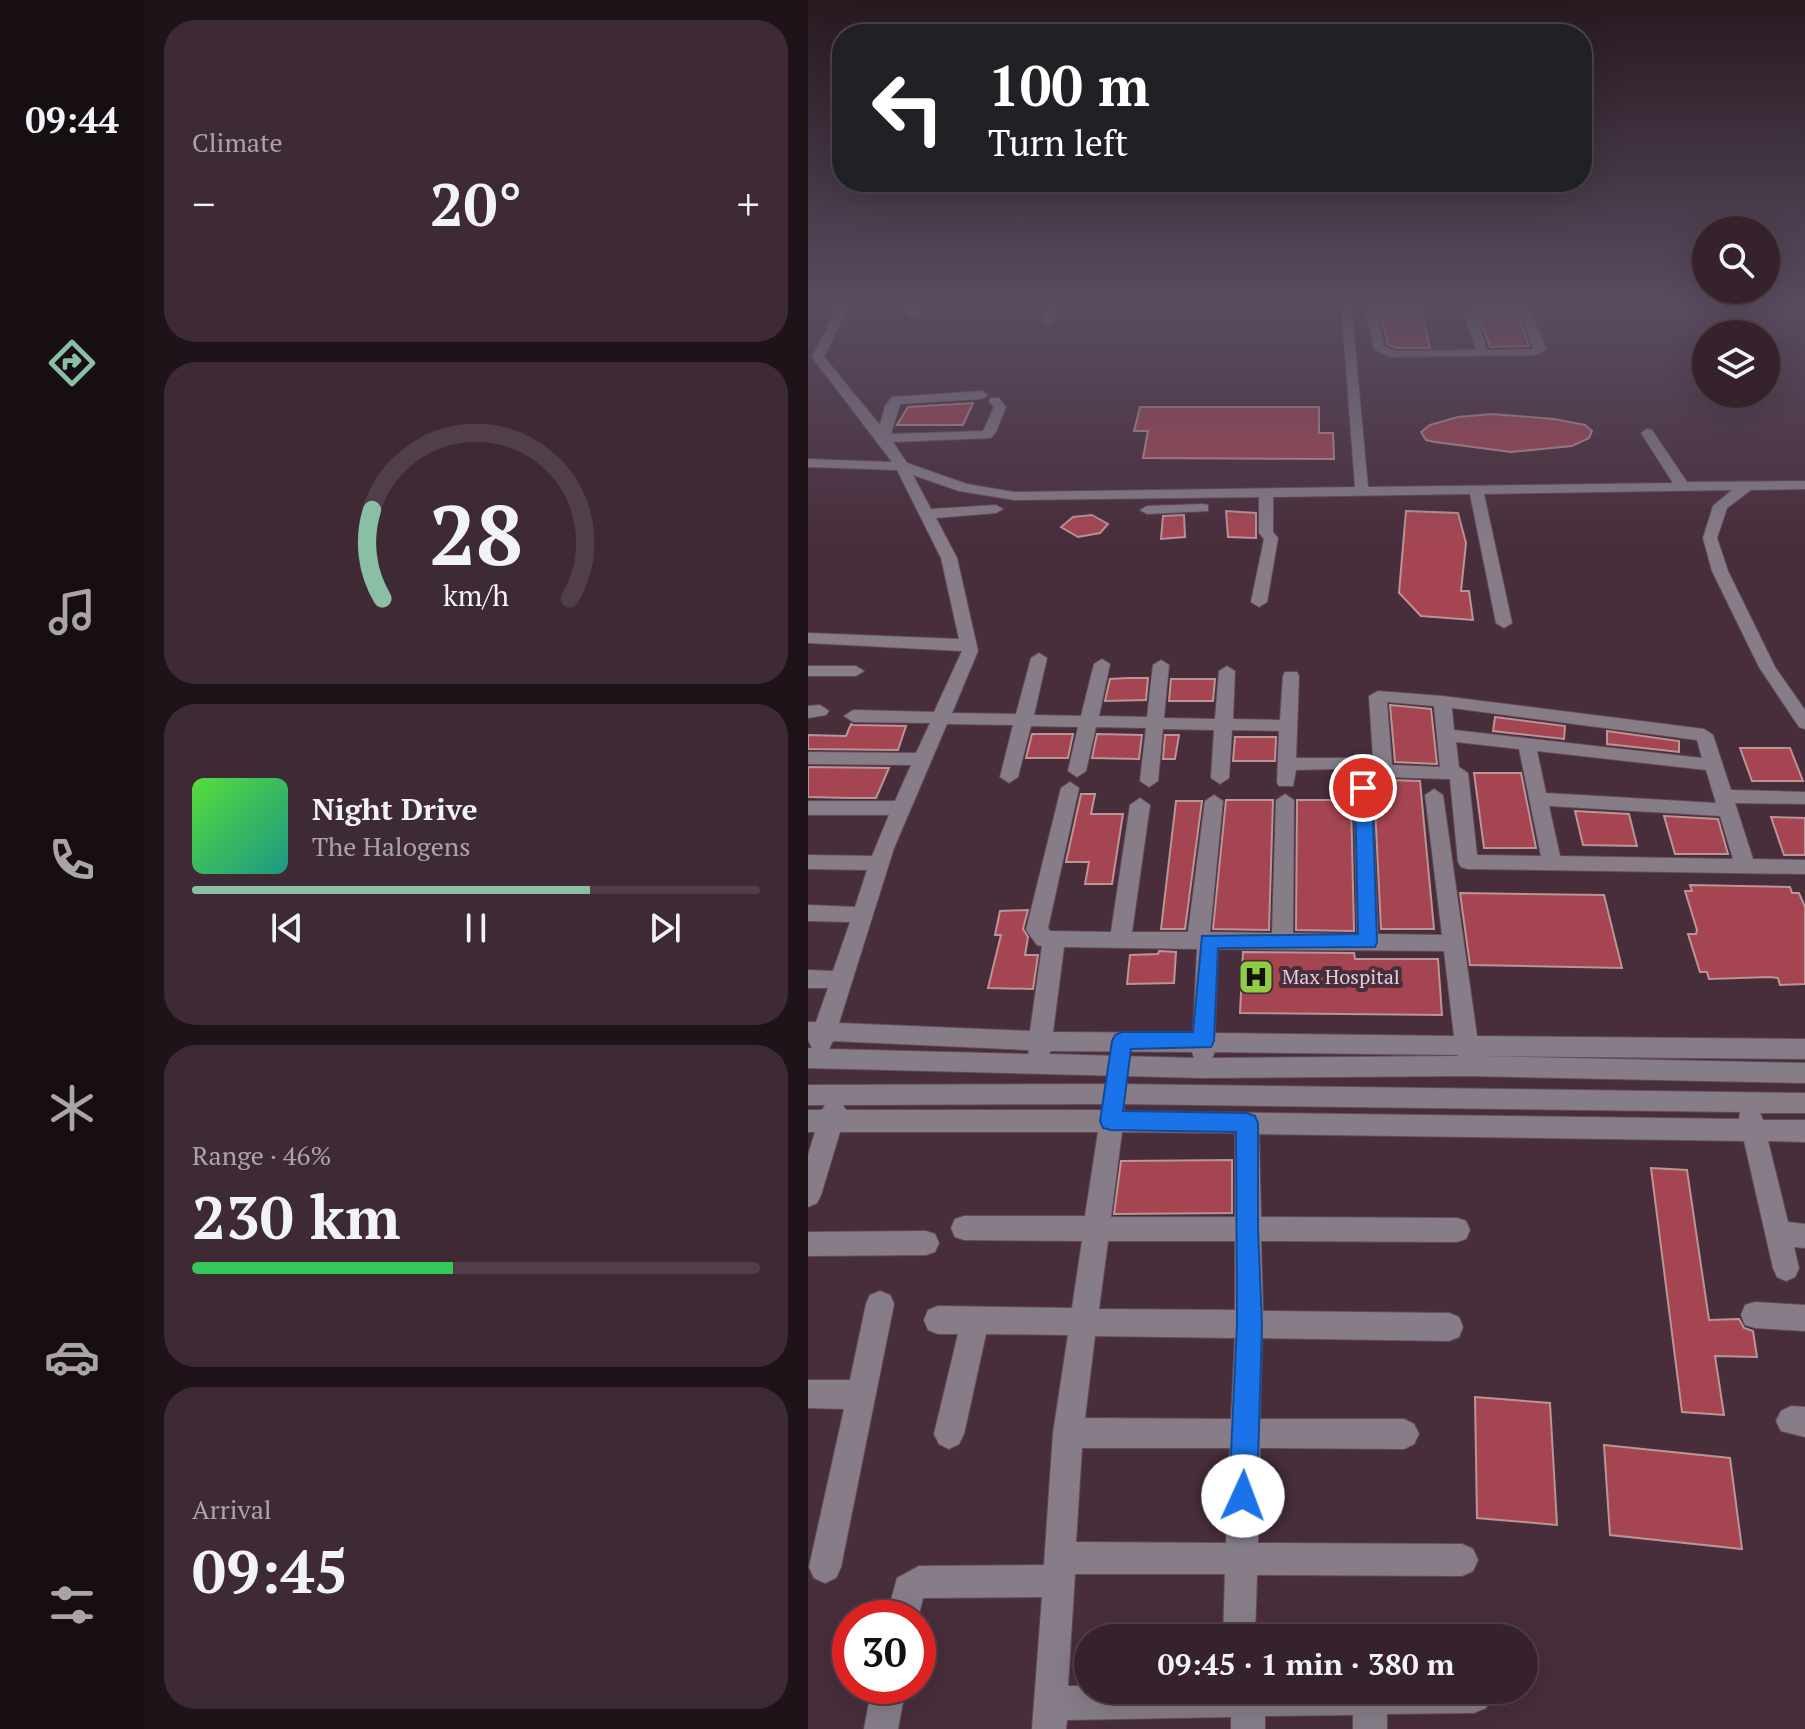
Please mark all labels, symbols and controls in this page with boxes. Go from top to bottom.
text: 100 m [988,48,1150,122]
icon: left [856,56,960,160]
text: 09:44 [25,96,119,143]
text: Turn left [988,119,1128,166]
text: Climate [192,125,283,159]
text: 20° [430,164,522,243]
text: − [192,174,215,233]
text: + [737,174,760,233]
map controls [1692,216,1780,408]
button: search [1692,216,1780,304]
button: layers [1692,320,1780,408]
icon: directions [44,335,100,391]
text: 28 [429,478,523,588]
text: km/h [443,576,509,614]
icon: music [44,584,100,640]
pin [1329,754,1397,822]
icon: arrive [1341,766,1385,810]
text: Night Drive [312,789,478,829]
text: The Halogens [312,829,470,863]
icon: phone [44,832,100,888]
icon: previous [265,906,309,950]
icon: pause [454,906,498,950]
icon: next [643,906,687,950]
hospital icon: Max Hospital [1237,958,1275,996]
place label: Max Hospital [1282,963,1400,990]
icon: climate [44,1080,100,1136]
text: Range · 46% [192,1138,331,1172]
text: 230 km [192,1177,400,1256]
icon: car [44,1329,100,1385]
position arrow [1201,1454,1285,1538]
text: Arrival [192,1492,272,1526]
text: 09:45 [192,1531,348,1610]
icon: filters [44,1577,100,1633]
speed limit sign: 30 [832,1600,936,1704]
text: 09:45 · 1 min · 380 m [1158,1644,1454,1684]

